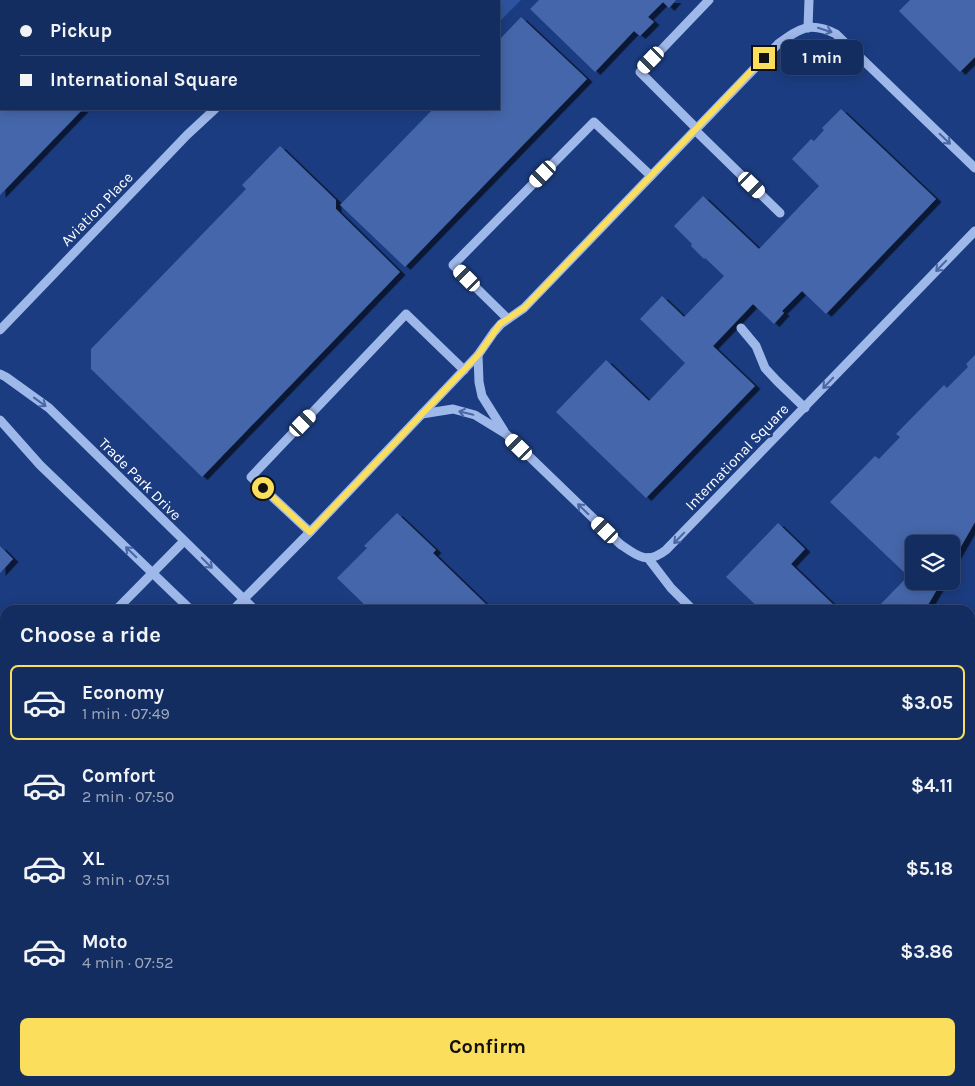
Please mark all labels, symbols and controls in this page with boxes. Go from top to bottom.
text: Pickup [50,20,112,42]
one-way arrow [817,26,833,35]
callout: 1 min [782,40,864,76]
car [635,44,666,76]
route end [753,47,775,69]
text: 1 min [802,48,842,67]
text: International Square [50,69,238,91]
one-way arrow [939,133,951,145]
car [527,158,558,190]
street label: Aviation Place [57,168,137,250]
car [735,169,768,201]
one-way arrow [935,260,947,273]
car [451,262,482,294]
one-way arrow [822,377,834,390]
one-way arrow [33,396,46,407]
street label: International Square [682,400,792,514]
car [287,407,318,439]
one-way arrow [459,408,475,417]
car [502,431,535,463]
street label: Trade Park Drive [95,434,185,524]
route start [252,477,274,499]
one-way arrow [577,502,589,515]
car [588,514,621,546]
one-way arrow [673,531,685,544]
map controls [905,535,960,590]
button: layers [905,535,960,590]
one-way arrow [125,546,137,558]
one-way arrow [201,557,213,570]
text: Choose a ride [20,622,161,648]
icon: car [22,680,67,725]
text: Economy [82,682,164,704]
text: $3.05 [901,692,953,714]
text: 1 min · 07:49 [82,704,170,723]
icon: car [22,763,67,808]
text: Comfort [82,765,156,787]
text: $4.11 [911,775,953,797]
text: 2 min · 07:50 [82,787,174,806]
icon: car [22,846,67,891]
text: XL [82,848,104,870]
text: $5.18 [906,858,953,880]
text: 3 min · 07:51 [82,870,170,889]
icon: car [22,929,67,974]
text: Moto [82,931,128,953]
text: $3.86 [900,941,953,963]
text: 4 min · 07:52 [82,953,174,972]
button: Confirm [20,1018,955,1076]

